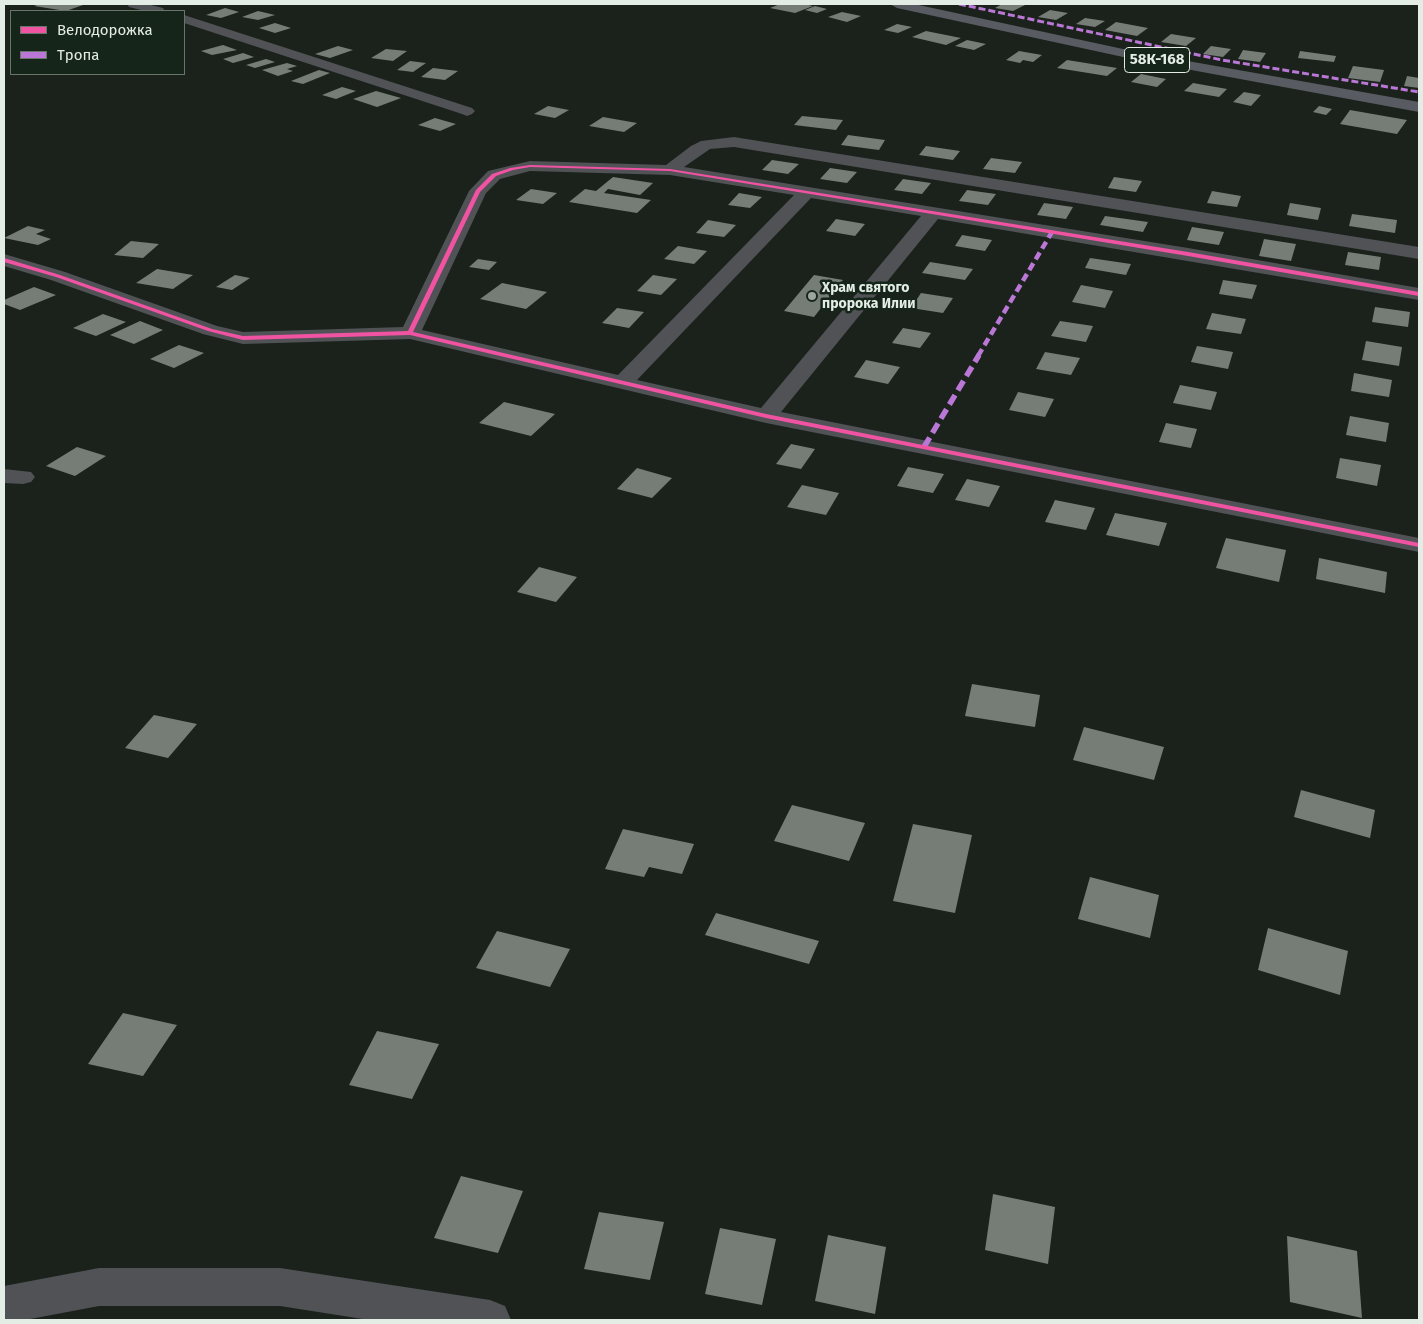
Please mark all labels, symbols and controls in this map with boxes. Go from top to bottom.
legend [10,10,185,75]
text: Велодорожка [57,21,153,39]
text: Тропа [57,46,99,64]
road number: 58К-168 [1124,48,1190,72]
place label: Храм святого пророка Илии [822,280,915,312]
marker: Храм святого пророка Илии [806,290,818,302]

